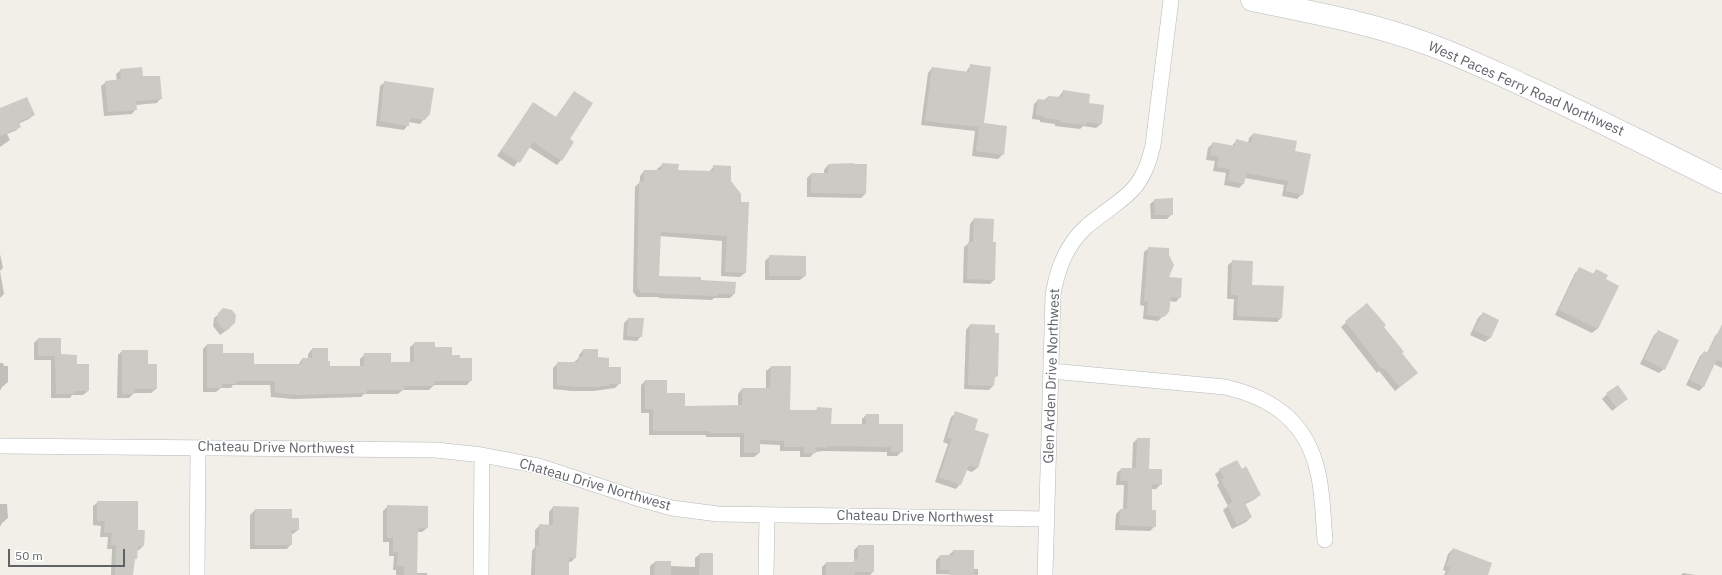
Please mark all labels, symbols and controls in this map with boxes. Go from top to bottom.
street label: West Paces Ferry Road Northwest [1425,38,1627,140]
street label: Glen Arden Drive Northwest [1041,288,1063,464]
street label: Chateau Drive Northwest [197,438,355,458]
street label: Chateau Drive Northwest [517,455,673,515]
street label: Chateau Drive Northwest [836,507,994,527]
scale bar [10,541,127,567]
text: 50 m [15,548,43,563]

